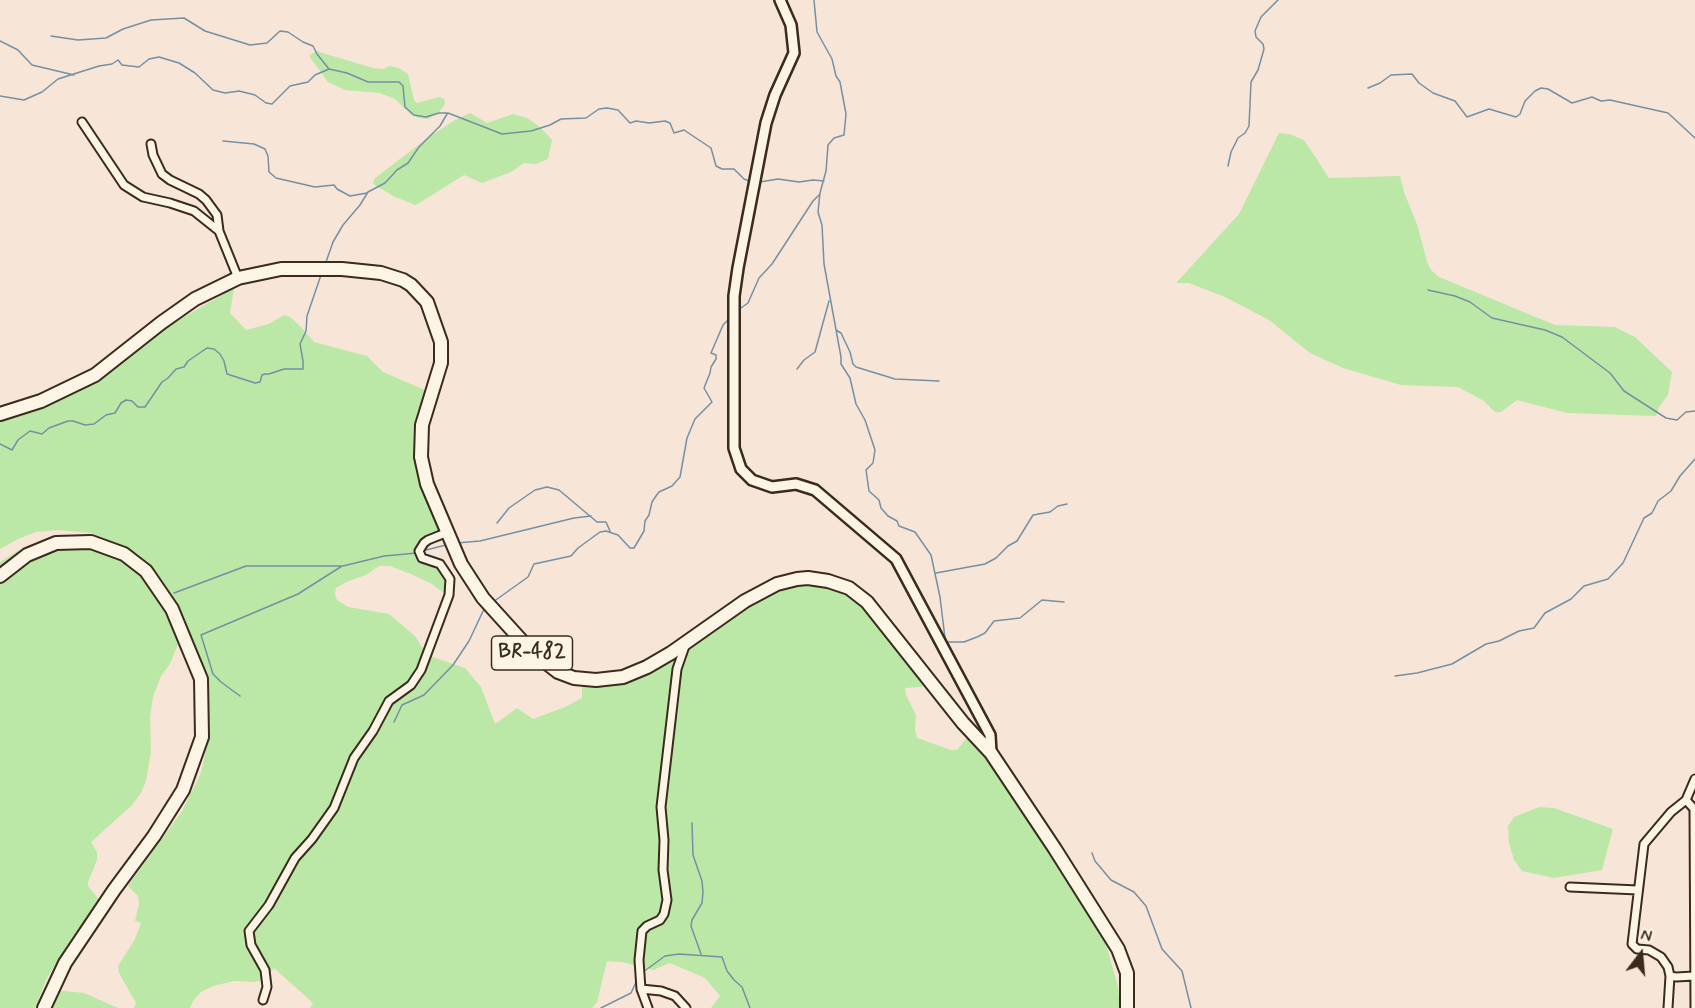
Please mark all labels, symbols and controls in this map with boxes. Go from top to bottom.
road number: BR-482 [492,636,572,670]
north arrow [1611,924,1671,984]
text: N [1638,925,1654,948]

